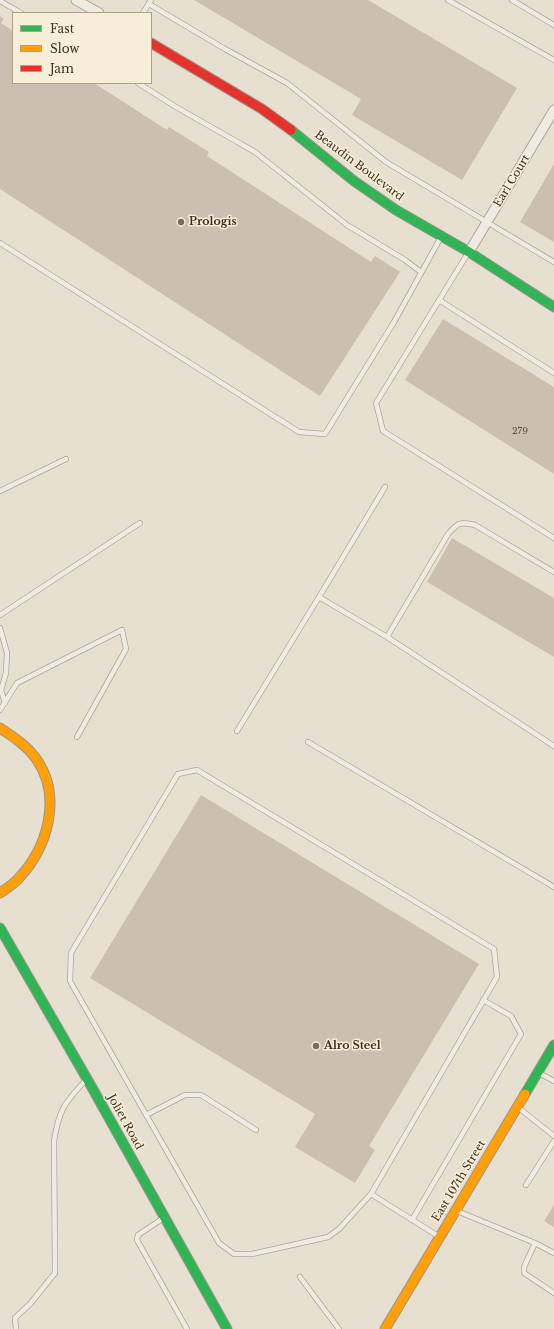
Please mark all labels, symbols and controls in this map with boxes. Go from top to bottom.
legend [12,12,152,84]
text: Fast [50,21,74,36]
text: Slow [50,41,79,56]
text: Jam [50,61,74,76]
street label: Beaudin Boulevard [312,128,406,204]
street label: Earl Court [491,152,533,210]
place label: Prologis [189,215,237,229]
marker: Prologis [176,217,186,227]
house number: 279 [512,426,528,436]
place label: Alro Steel [324,1039,381,1053]
marker: Alro Steel [311,1041,321,1051]
street label: Joliet Road [104,1092,146,1152]
street label: East 107th Street [429,1138,489,1224]

